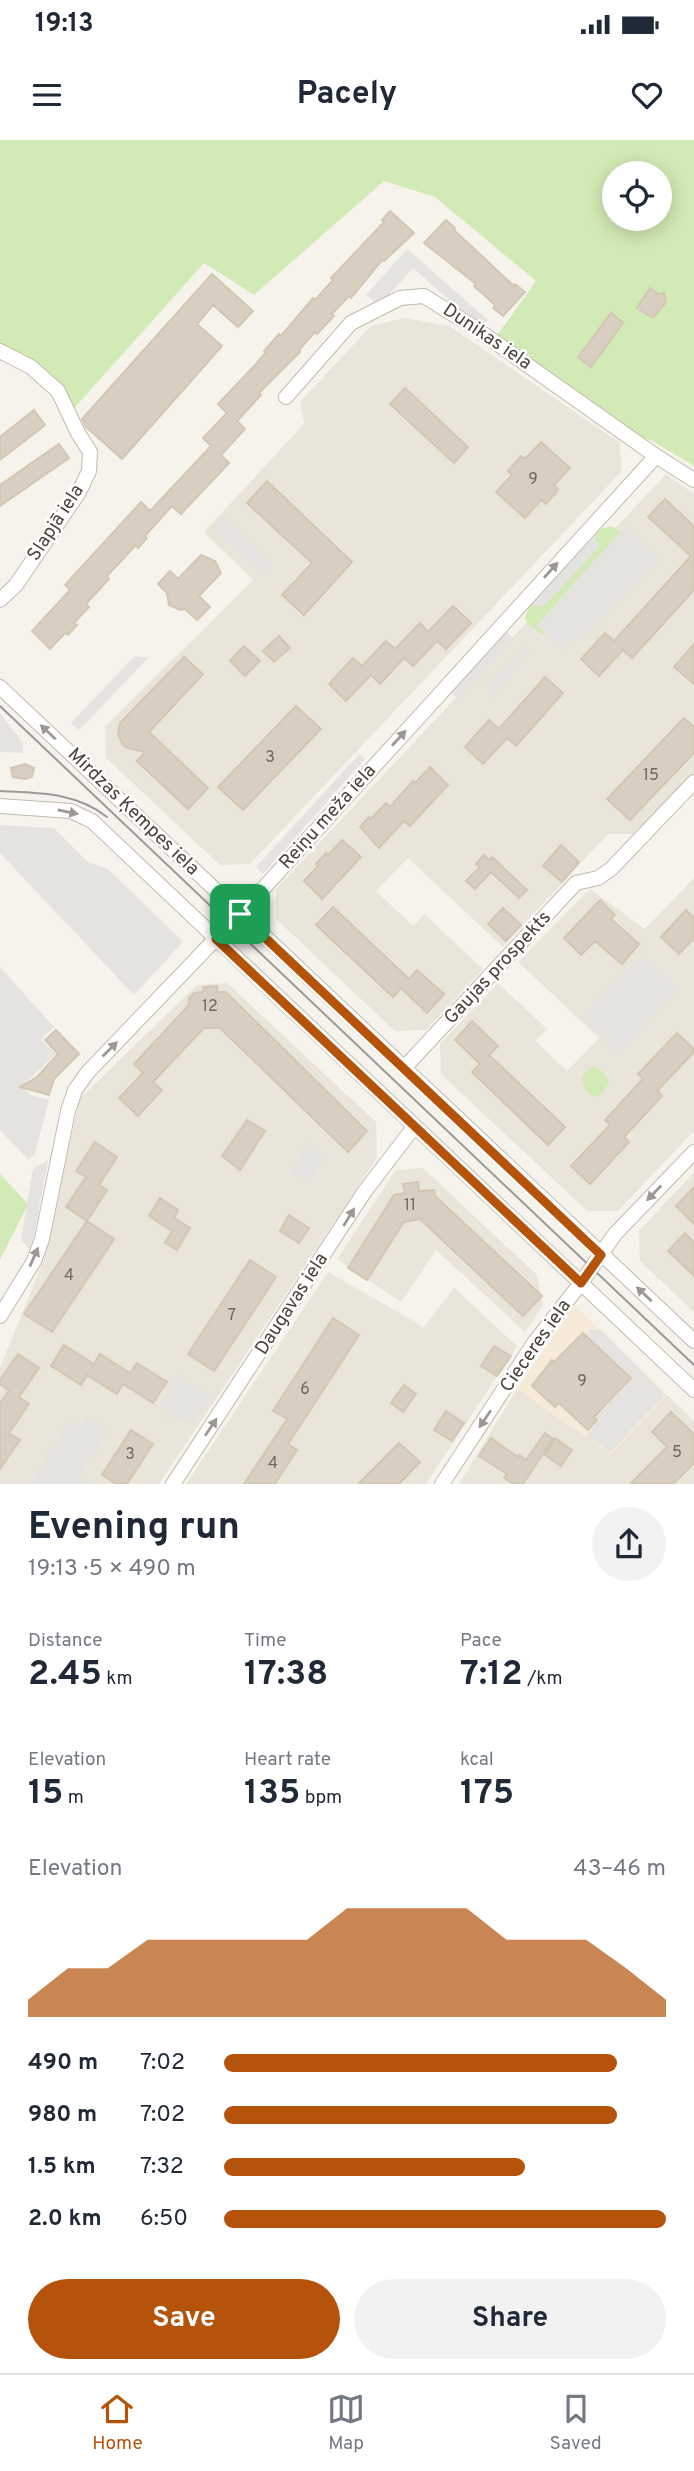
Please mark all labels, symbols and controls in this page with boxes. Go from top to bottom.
text: 19:13 [35,8,94,41]
text: Pacely [297,75,397,115]
icon: menu [28,76,66,114]
icon: heart [628,76,666,114]
map controls [602,161,672,231]
button: locate [602,161,672,231]
street label: Dunikas iela [438,298,536,376]
house number: 9 [528,470,538,490]
street label: Slapjā iela [22,480,90,566]
one-way arrow [543,562,559,579]
one-way arrow [39,724,57,740]
one-way arrow [390,730,406,747]
street label: Mirdzas Ķempes iela [62,743,204,881]
house number: 3 [265,748,275,768]
street label: Reiņu meža iela [274,759,382,875]
house number: 15 [643,766,659,786]
one-way arrow [57,806,79,817]
pin [210,884,270,944]
icon: arrive [221,895,259,933]
street label: Gaujas prospekts [439,906,557,1030]
house number: 12 [202,997,218,1017]
one-way arrow [102,1040,119,1057]
one-way arrow [646,1185,663,1202]
house number: 11 [404,1196,416,1216]
one-way arrow [342,1207,355,1226]
one-way arrow [29,1247,40,1268]
street label: Daugavas iela [250,1249,334,1359]
house number: 4 [64,1266,74,1286]
one-way arrow [636,1287,653,1303]
street label: Cieceres iela [495,1295,577,1397]
house number: 7 [228,1306,236,1326]
house number: 9 [577,1372,587,1392]
house number: 6 [300,1380,310,1400]
one-way arrow [478,1410,492,1428]
one-way arrow [204,1417,217,1437]
house number: 5 [672,1443,682,1463]
house number: 3 [125,1445,135,1465]
house number: 4 [268,1454,278,1474]
text: Evening run [28,1504,240,1553]
button: share [592,1507,666,1581]
text: 19:13 · 5 × 490 m [28,1555,196,1584]
text: Distance [28,1629,103,1653]
text: Time [244,1629,287,1653]
text: Pace [460,1629,502,1653]
text: 2.45 [28,1653,102,1697]
text: 17:38 [244,1653,328,1697]
text: 7:12 [460,1653,523,1697]
text: km [102,1667,133,1691]
text: /km [523,1667,563,1691]
text: Elevation [28,1748,106,1772]
text: Heart rate [244,1748,331,1772]
text: kcal [460,1748,494,1772]
text: 15 [28,1772,63,1816]
text: 135 [244,1772,300,1816]
text: 175 [460,1772,514,1816]
text: m [63,1786,84,1810]
text: bpm [300,1786,342,1810]
text: Elevation [28,1855,123,1884]
text: 43–46 m [573,1855,666,1884]
text: 490 m [28,2049,98,2078]
text: 7:02 [140,2049,185,2078]
text: 980 m [28,2101,97,2130]
text: 7:02 [140,2101,185,2130]
text: 1.5 km [28,2153,96,2182]
text: 7:32 [140,2153,184,2182]
text: 2.0 km [28,2205,102,2234]
text: 6:50 [140,2205,188,2234]
button: Save [28,2279,340,2359]
button: Share [354,2279,666,2359]
tab: Home [92,2390,143,2456]
tab: Map [327,2390,365,2456]
tab: Saved [550,2390,602,2456]

